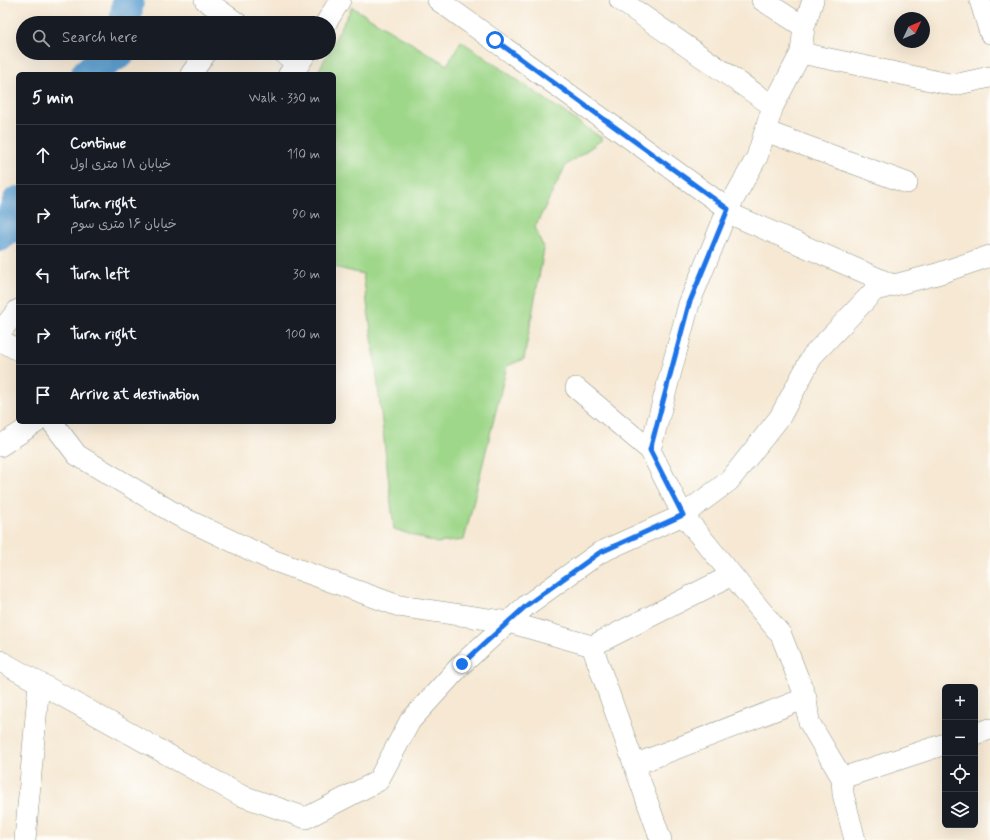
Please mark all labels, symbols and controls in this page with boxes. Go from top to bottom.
north arrow [894,12,930,48]
search box [16,16,336,60]
icon: search [30,27,52,49]
text: Search here [62,28,138,48]
route start [486,31,504,49]
text: 5 min [32,87,74,109]
text: Walk · 330 m [249,90,320,107]
text: Continue [70,134,126,154]
icon: ahead [32,144,54,166]
text: 110 m [287,146,320,163]
text: خیابان ۱۸ متری اول [70,156,171,173]
text: Turn right [70,194,137,214]
icon: right [32,204,54,226]
text: 90 m [292,206,320,223]
text: خیابان ۱۶ متری سوم [70,216,177,233]
icon: left [32,264,54,286]
text: Turn left [70,265,130,285]
text: 30 m [293,266,320,283]
icon: right [32,324,54,346]
text: Turn right [70,325,137,345]
text: 100 m [285,326,320,343]
icon: arrive [32,384,54,406]
text: Arrive at destination [70,385,199,405]
route end [453,655,471,673]
map controls [942,684,978,828]
button: + [942,684,978,720]
button: − [942,720,978,756]
button: locate [942,756,978,792]
button: layers [942,792,978,828]

